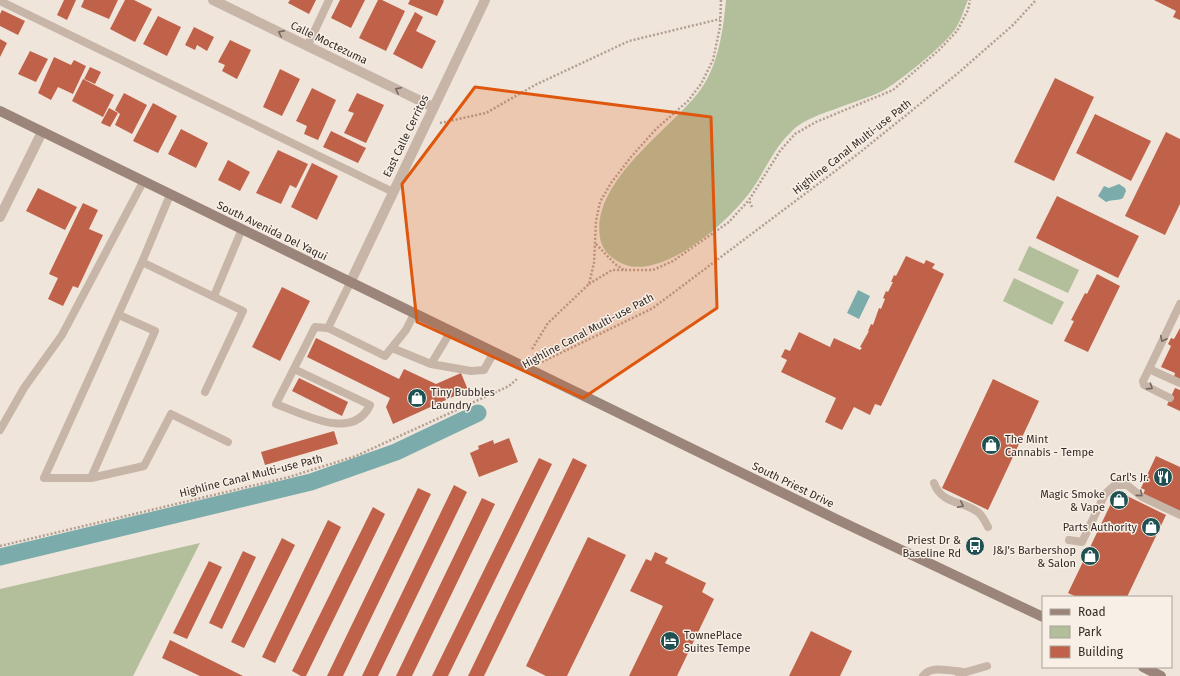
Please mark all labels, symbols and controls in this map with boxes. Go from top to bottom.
street label: Calle Moctezuma [289,19,369,67]
one-way arrow [278,30,286,38]
one-way arrow [395,87,402,95]
street label: East Calle Cerritos [380,93,432,179]
street label: Highline Canal Multi-use Path [790,97,914,197]
street label: South Avenida Del Yaqui [215,199,329,263]
street label: Highline Canal Multi-use Path [520,291,656,371]
one-way arrow [1160,335,1168,343]
one-way arrow [1146,383,1153,390]
place label: Tiny Bubbles Laundry [431,386,495,412]
shop icon: Tiny Bubbles Laundry [406,387,428,409]
place label: The Mint Cannabis - Tempe [1005,433,1094,459]
shop icon: The Mint Cannabis - Tempe [980,434,1002,456]
street label: Highline Canal Multi-use Path [178,452,324,500]
street label: South Priest Drive [750,460,836,510]
restaurant icon: Carl's Jr. [1152,466,1174,488]
place label: Carl's Jr. [1110,471,1149,484]
place label: Magic Smoke & Vape [1040,488,1105,514]
shop icon: Magic Smoke & Vape [1108,489,1130,511]
one-way arrow [1135,489,1143,496]
one-way arrow [957,500,965,508]
shop icon: Parts Authority [1140,516,1162,538]
place label: Parts Authority [1063,521,1138,534]
place label: Priest Dr & Baseline Rd [903,534,961,560]
bus stop icon: Priest Dr & Baseline Rd [964,535,986,557]
place label: J&J's Barbershop & Salon [993,544,1076,570]
shop icon: J&J's Barbershop & Salon [1079,545,1101,567]
legend [1042,596,1172,668]
text: Road [1078,605,1106,619]
text: Park [1078,625,1102,639]
place label: TownePlace Suites Tempe [684,629,750,655]
hotel icon: TownePlace Suites Tempe [659,630,681,652]
text: Building [1078,645,1124,659]

